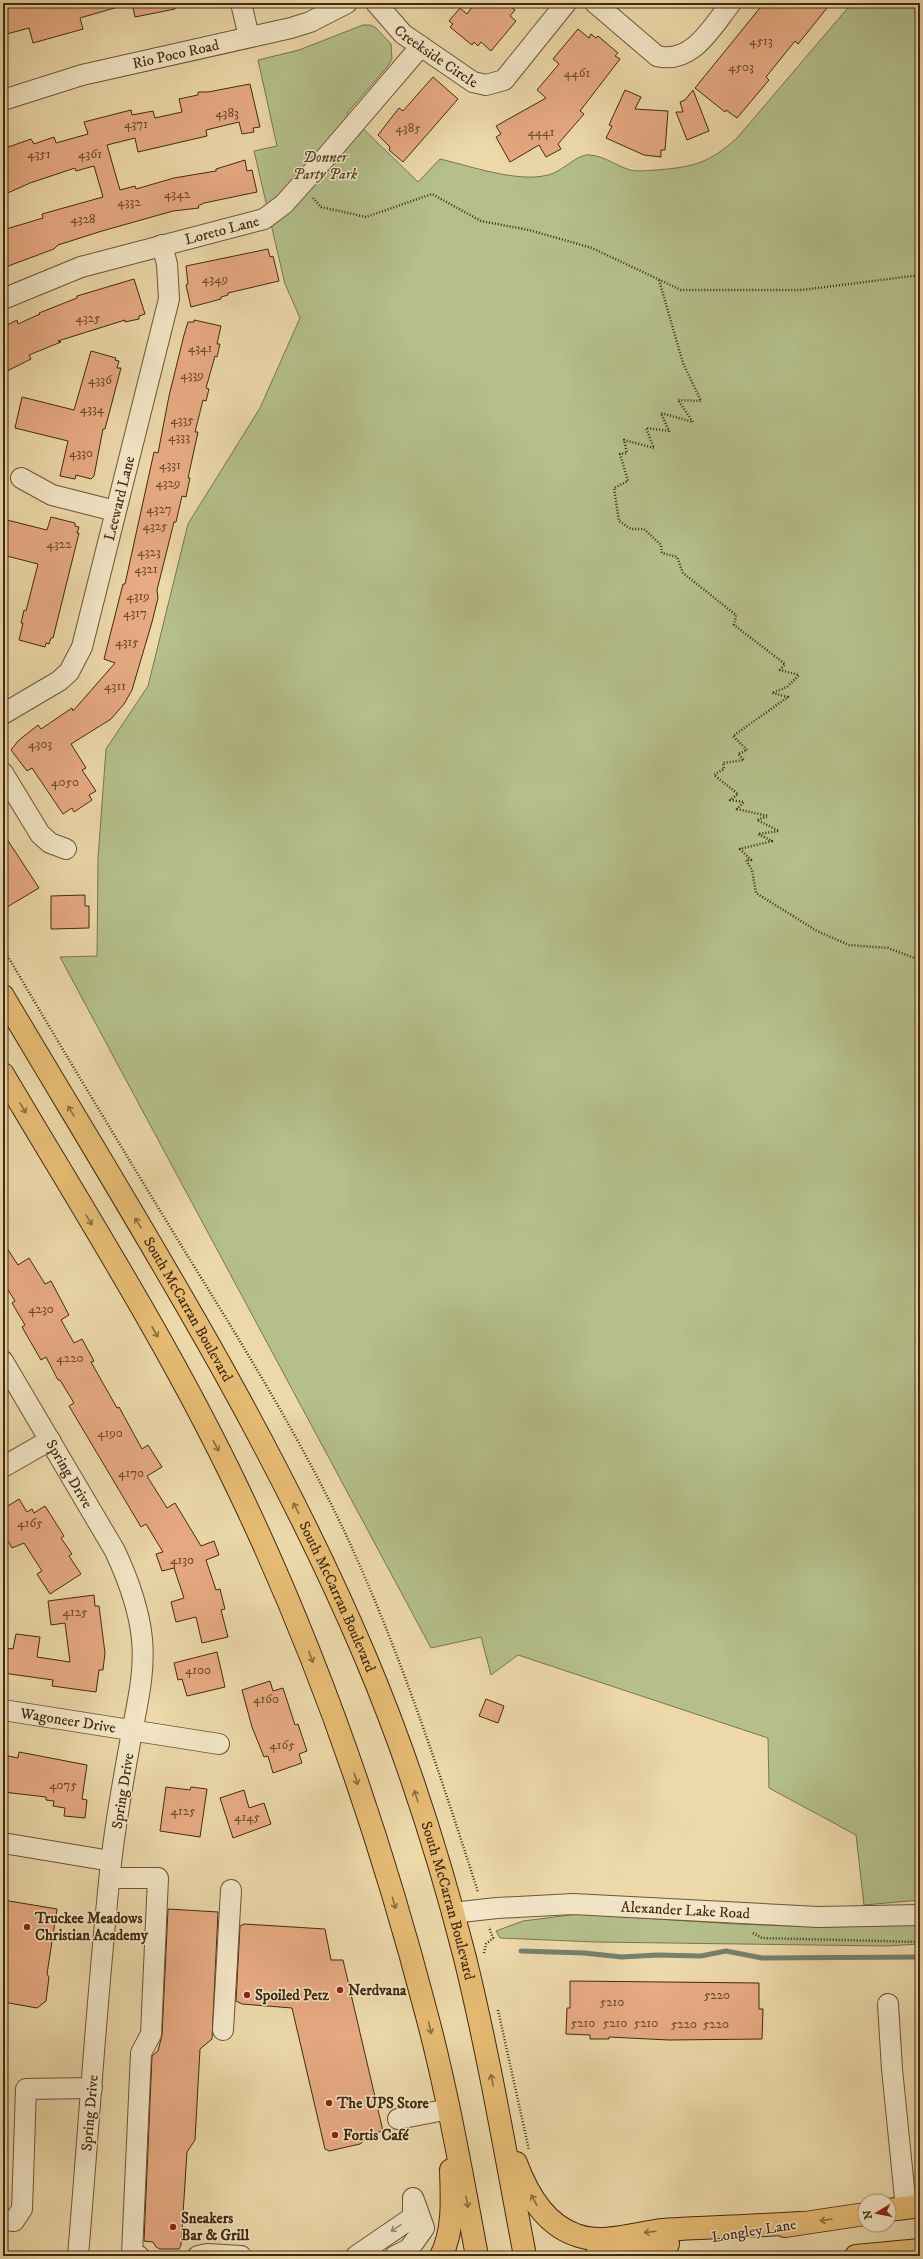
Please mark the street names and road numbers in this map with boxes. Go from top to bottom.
street label: Creekside Circle [390,21,479,92]
street label: Rio Poco Road [131,35,221,73]
street label: Loreto Lane [183,211,261,249]
street label: Leeward Lane [99,454,139,543]
street label: South McCarran Boulevard [139,1233,238,1386]
street label: Spring Drive [42,1436,97,1512]
street label: South McCarran Boulevard [295,1518,380,1675]
street label: Wagoneer Drive [18,1703,117,1737]
street label: Spring Drive [108,1752,138,1830]
street label: South McCarran Boulevard [417,1819,480,1982]
street label: Alexander Lake Road [620,1897,751,1923]
street label: Spring Drive [77,2074,103,2152]
street label: Longley Lane [710,2215,798,2247]

